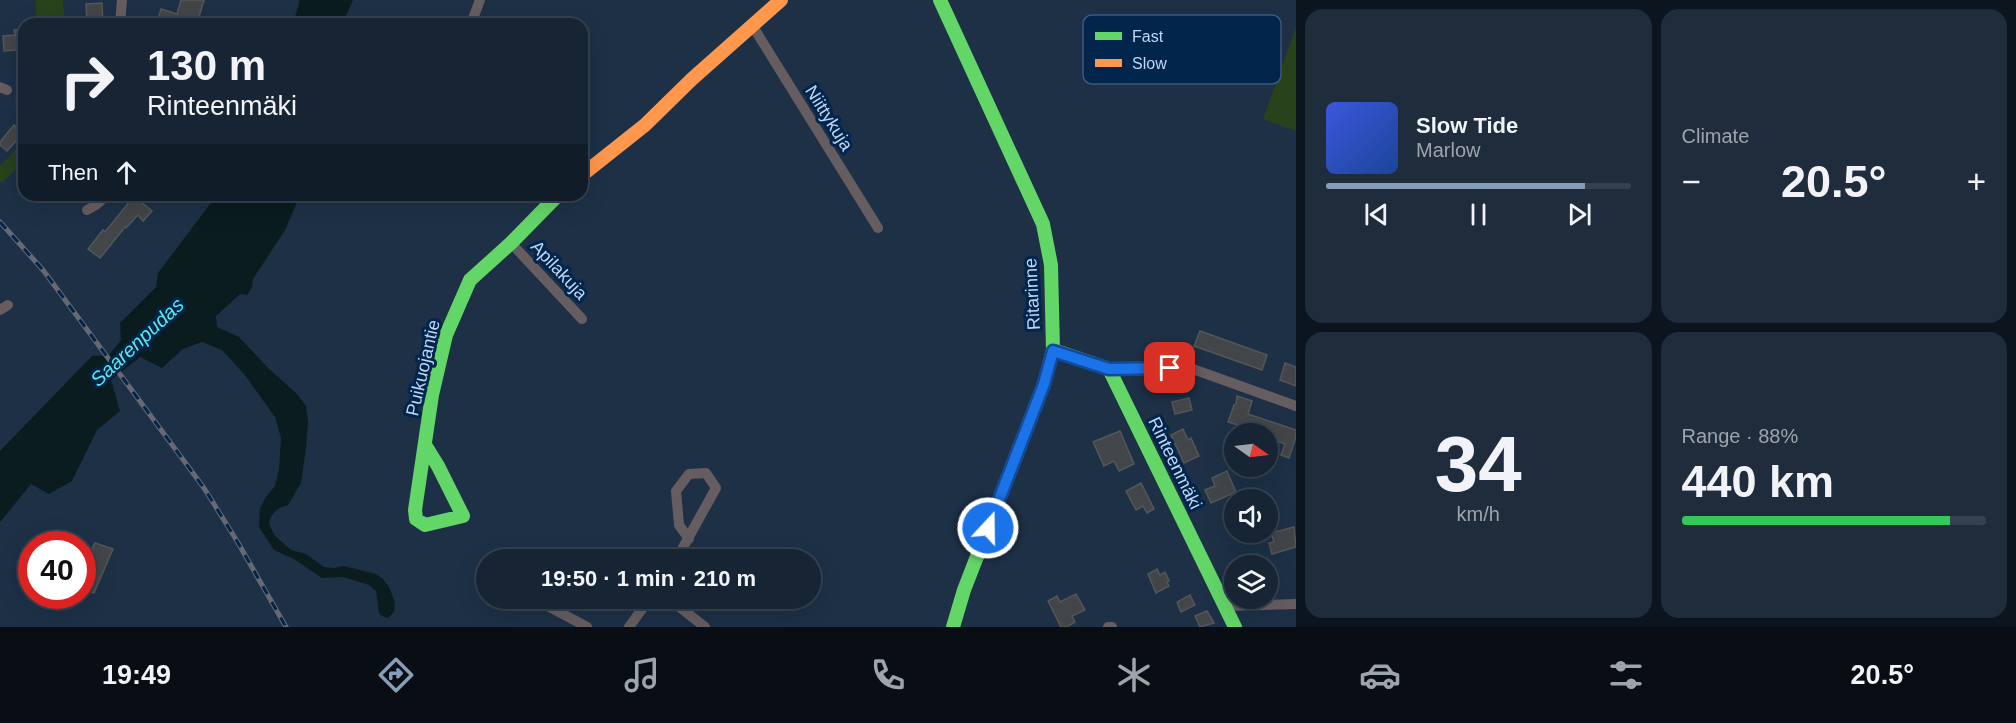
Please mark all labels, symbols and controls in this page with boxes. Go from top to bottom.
legend [1083,15,1281,84]
text: Fast [1132,28,1164,45]
icon: right [48,42,126,120]
text: 130 m [147,42,266,89]
text: Slow [1132,55,1167,72]
street label: Niittykuja [801,82,857,155]
text: Rinteenmäki [147,91,297,121]
text: Slow Tide [1416,113,1518,138]
text: Climate [1682,125,1749,147]
text: Marlow [1416,139,1480,161]
icon: ahead [110,156,143,189]
text: 20.5° [1781,156,1887,207]
text: Then [48,160,98,185]
text: − [1682,163,1701,200]
text: + [1967,163,1986,200]
icon: previous [1360,198,1393,231]
icon: pause [1462,198,1495,231]
icon: next [1563,198,1596,231]
street label: Apilakuja [527,236,592,304]
street label: Ritarinne [1020,258,1044,330]
water label: Saarenpudas [86,293,188,391]
street label: Puikuojantie [402,318,444,418]
pin [1144,342,1195,393]
icon: arrive [1153,351,1186,384]
street label: Rinteenmäki [1144,414,1206,512]
text: 34 [1435,420,1522,508]
north arrow [1224,423,1278,477]
map controls [1224,423,1278,609]
text: Range · 88% [1682,425,1798,447]
text: 440 km [1682,456,1834,507]
button: sound [1224,489,1278,543]
position arrow [956,496,1020,560]
text: km/h [1457,503,1500,525]
speed limit sign: 40 [18,531,96,609]
button: layers [1224,555,1278,609]
text: 19:50 · 1 min · 210 m [541,566,756,591]
icon: directions [375,654,417,696]
icon: music [621,654,663,696]
icon: phone [867,654,909,696]
icon: climate [1113,654,1155,696]
icon: car [1359,654,1401,696]
icon: filters [1605,654,1647,696]
text: 19:49 [102,660,171,690]
text: 20.5° [1851,660,1914,690]

